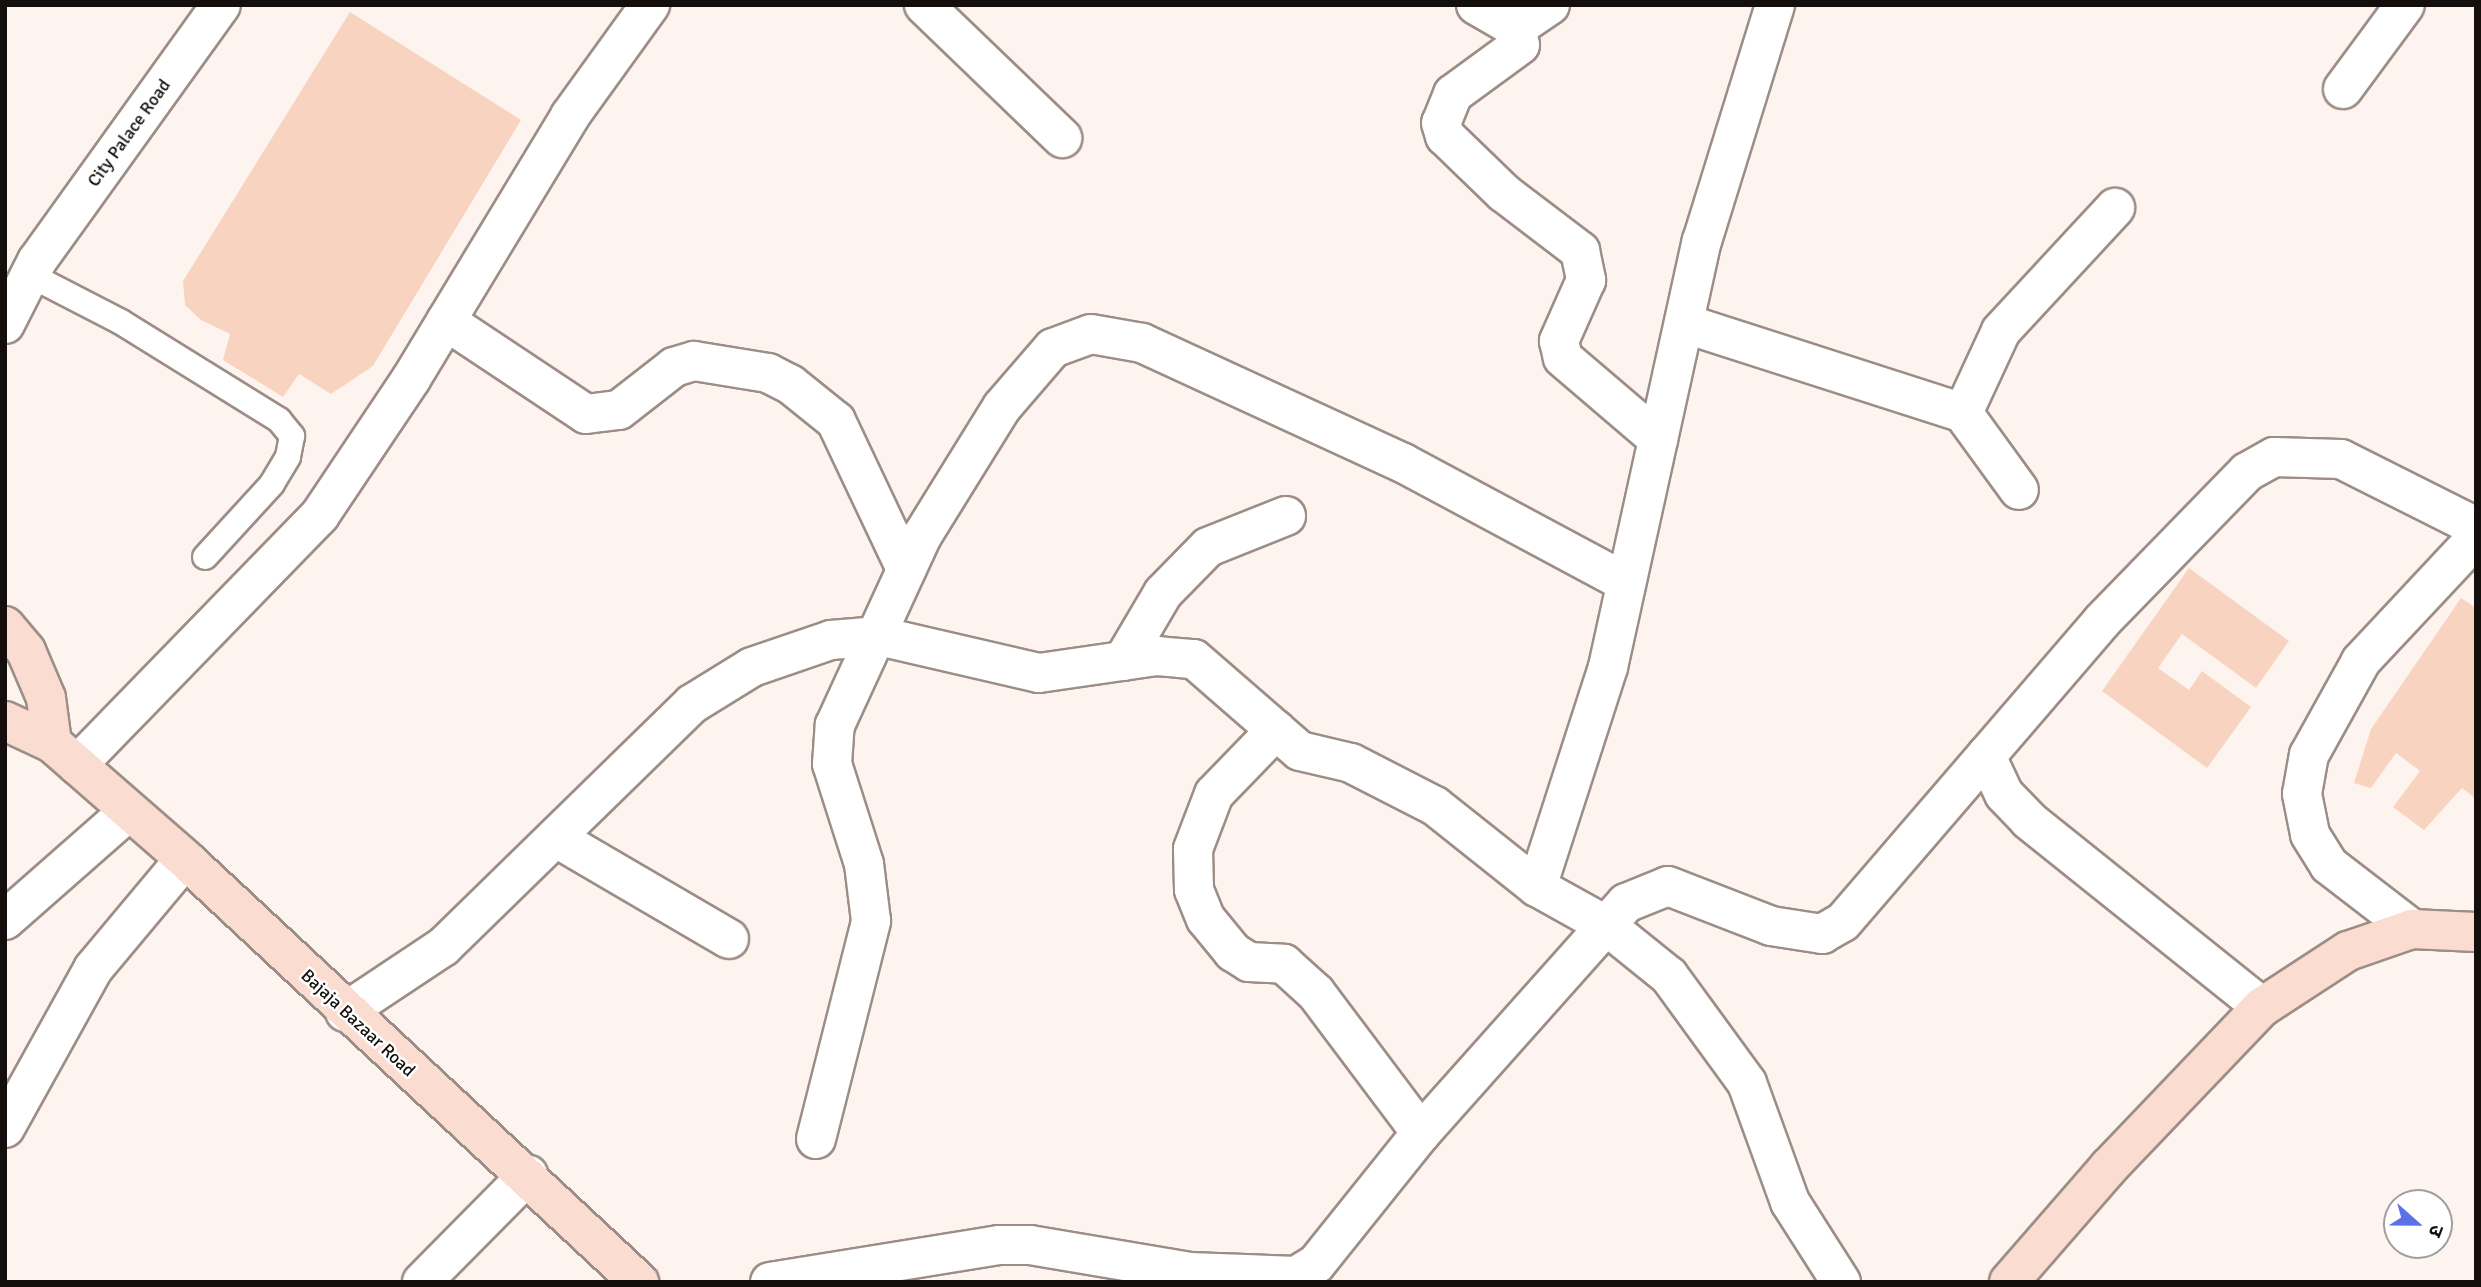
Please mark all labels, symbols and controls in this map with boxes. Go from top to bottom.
street label: City Palace Road [83,75,175,191]
street label: Bajaja Bazaar Road [297,965,419,1081]
north arrow [2383,1189,2453,1259]
text: उ [2423,1221,2449,1240]

